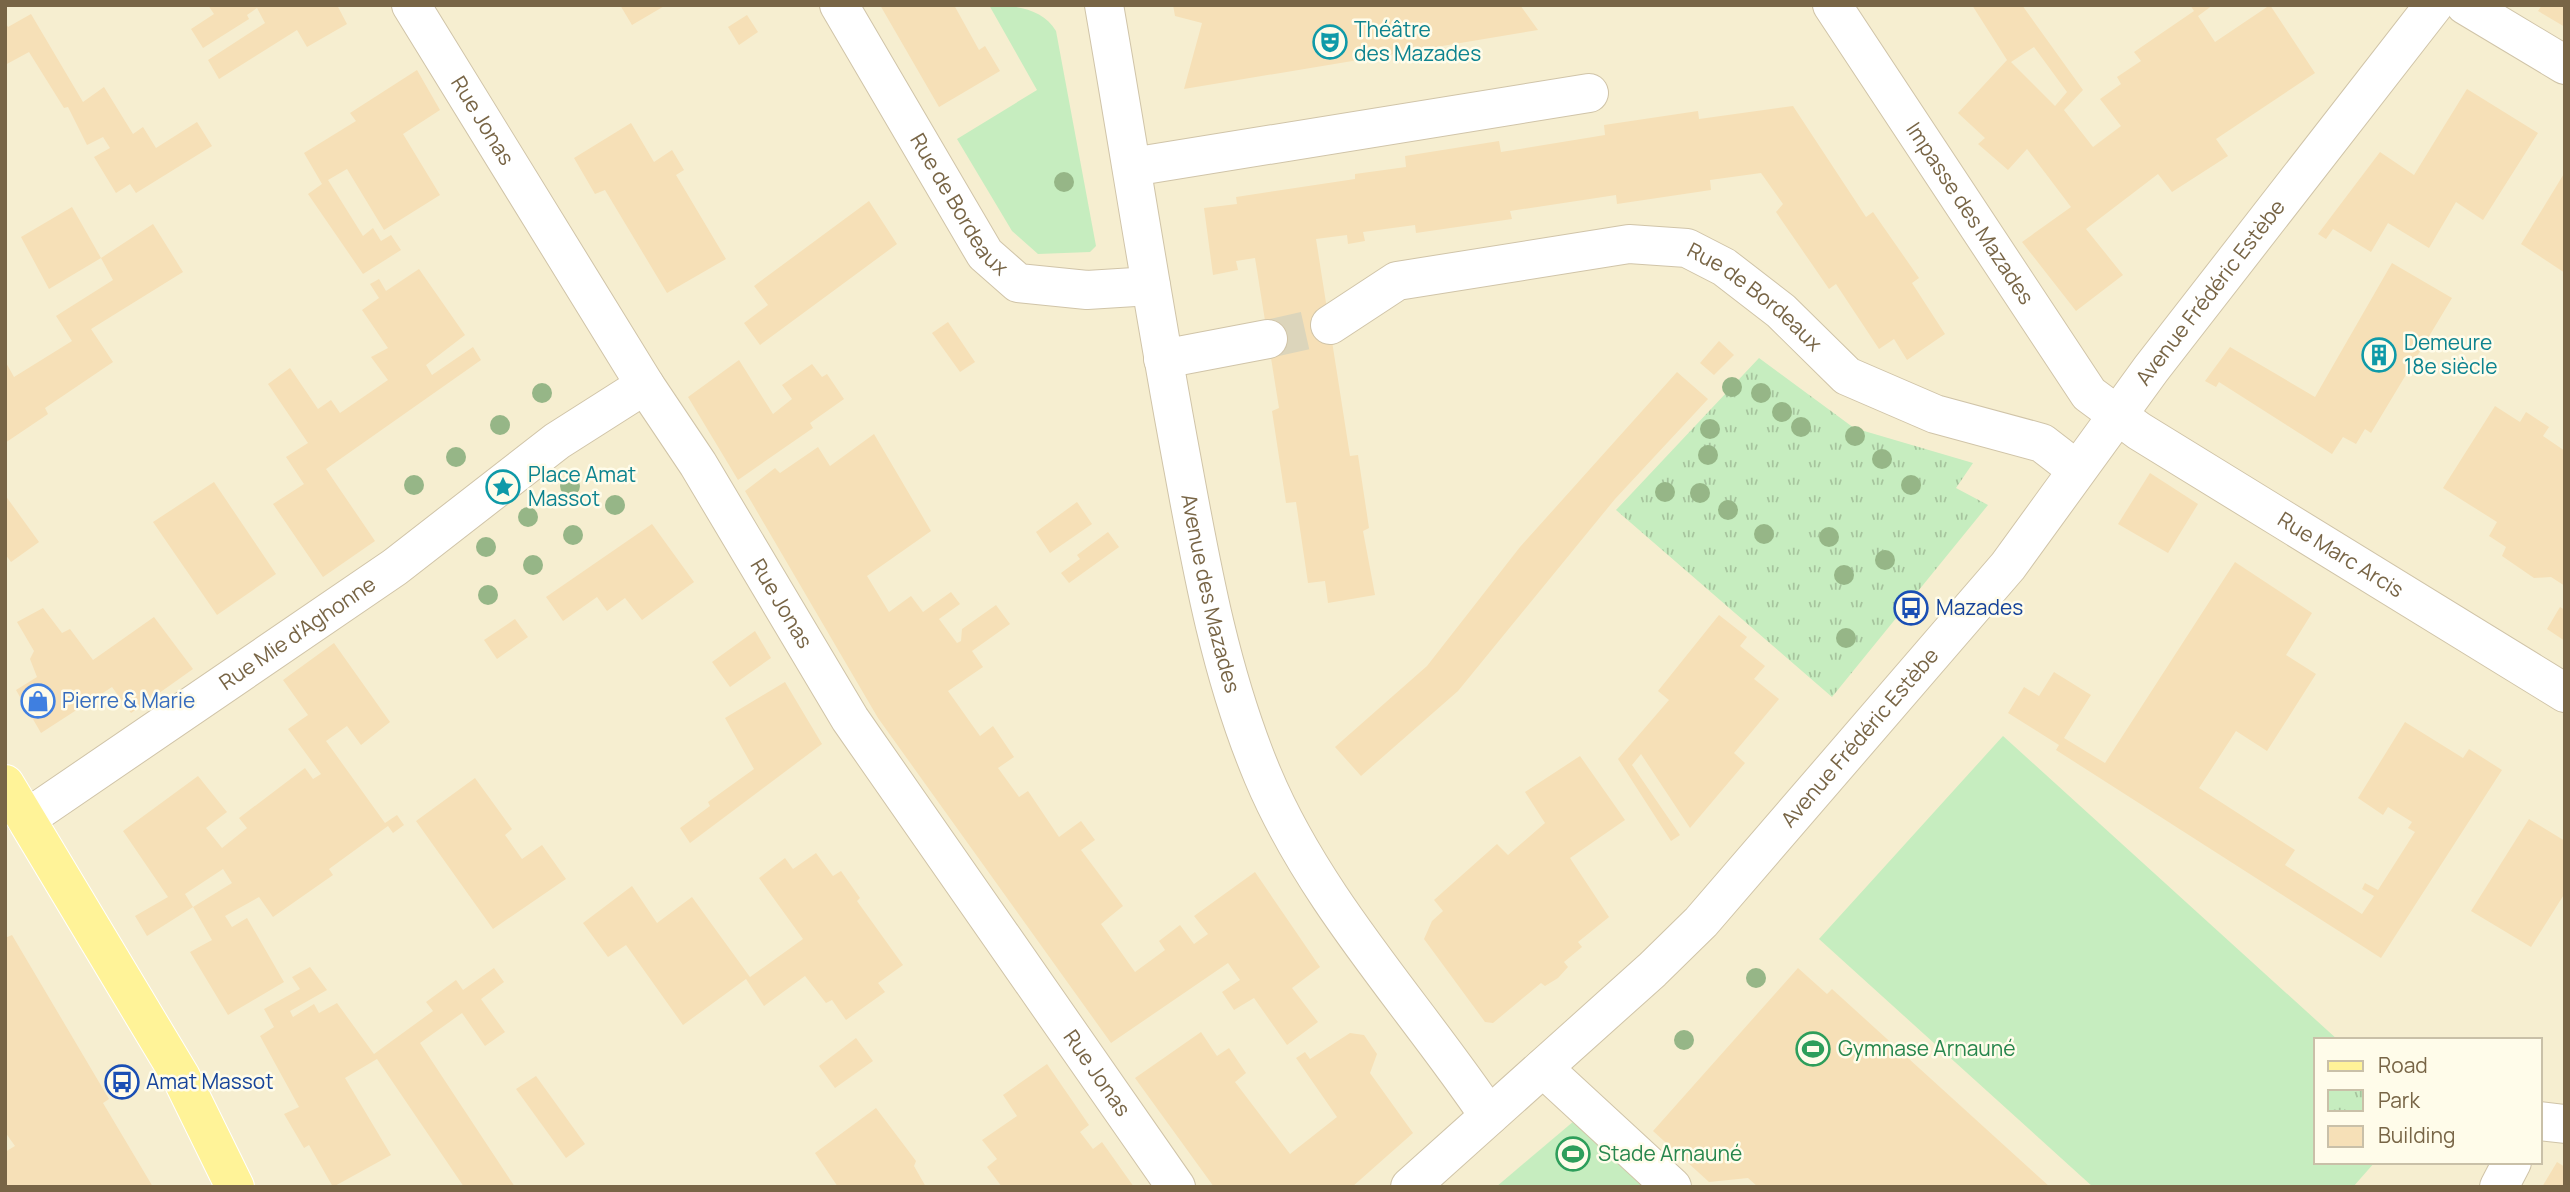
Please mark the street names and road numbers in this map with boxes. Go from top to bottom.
street label: Rue Jonas [445,71,521,170]
street label: Impasse des Mazades [1900,117,2041,309]
street label: Rue de Bordeaux [904,128,1015,281]
street label: Avenue Frédéric Estèbe [2129,193,2291,391]
street label: Rue de Bordeaux [1683,236,1829,357]
street label: Avenue des Mazades [1175,491,1247,696]
street label: Rue Marc Arcis [2273,505,2409,603]
street label: Rue Jonas [745,553,820,653]
street label: Rue Mie d'Aghonne [213,569,381,696]
street label: Avenue Frédéric Estèbe [1774,642,1944,833]
street label: Rue Jonas [1058,1024,1138,1122]

